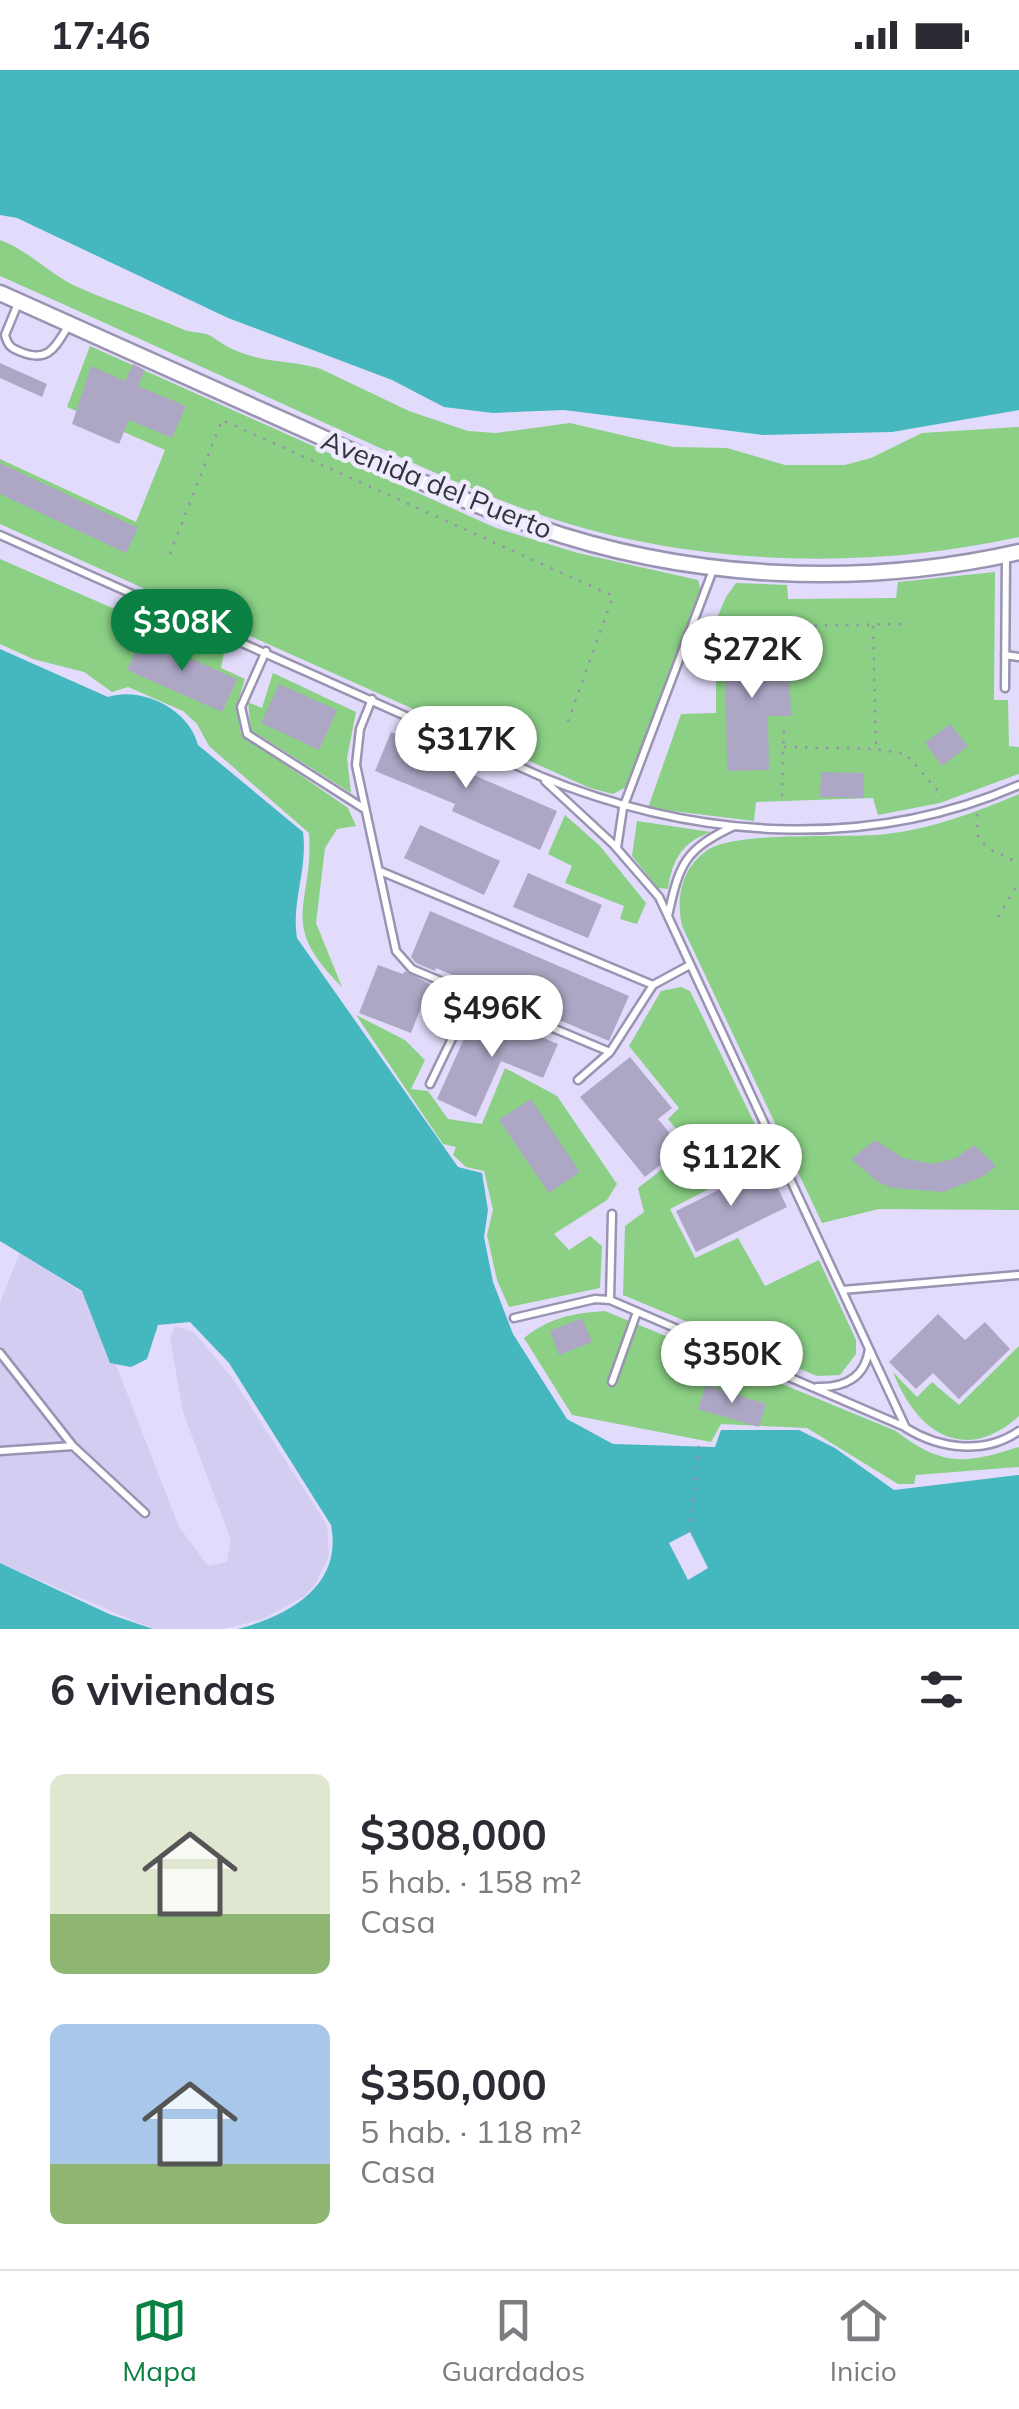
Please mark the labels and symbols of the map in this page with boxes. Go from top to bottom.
street label: Avenida del Puerto [317,422,557,546]
pin: $308K [112,589,252,674]
pin: $272K [682,616,822,701]
pin: $317K [396,706,536,791]
pin: $496K [422,975,562,1060]
pin: $112K [661,1124,801,1209]
pin: $350K [662,1321,802,1406]

